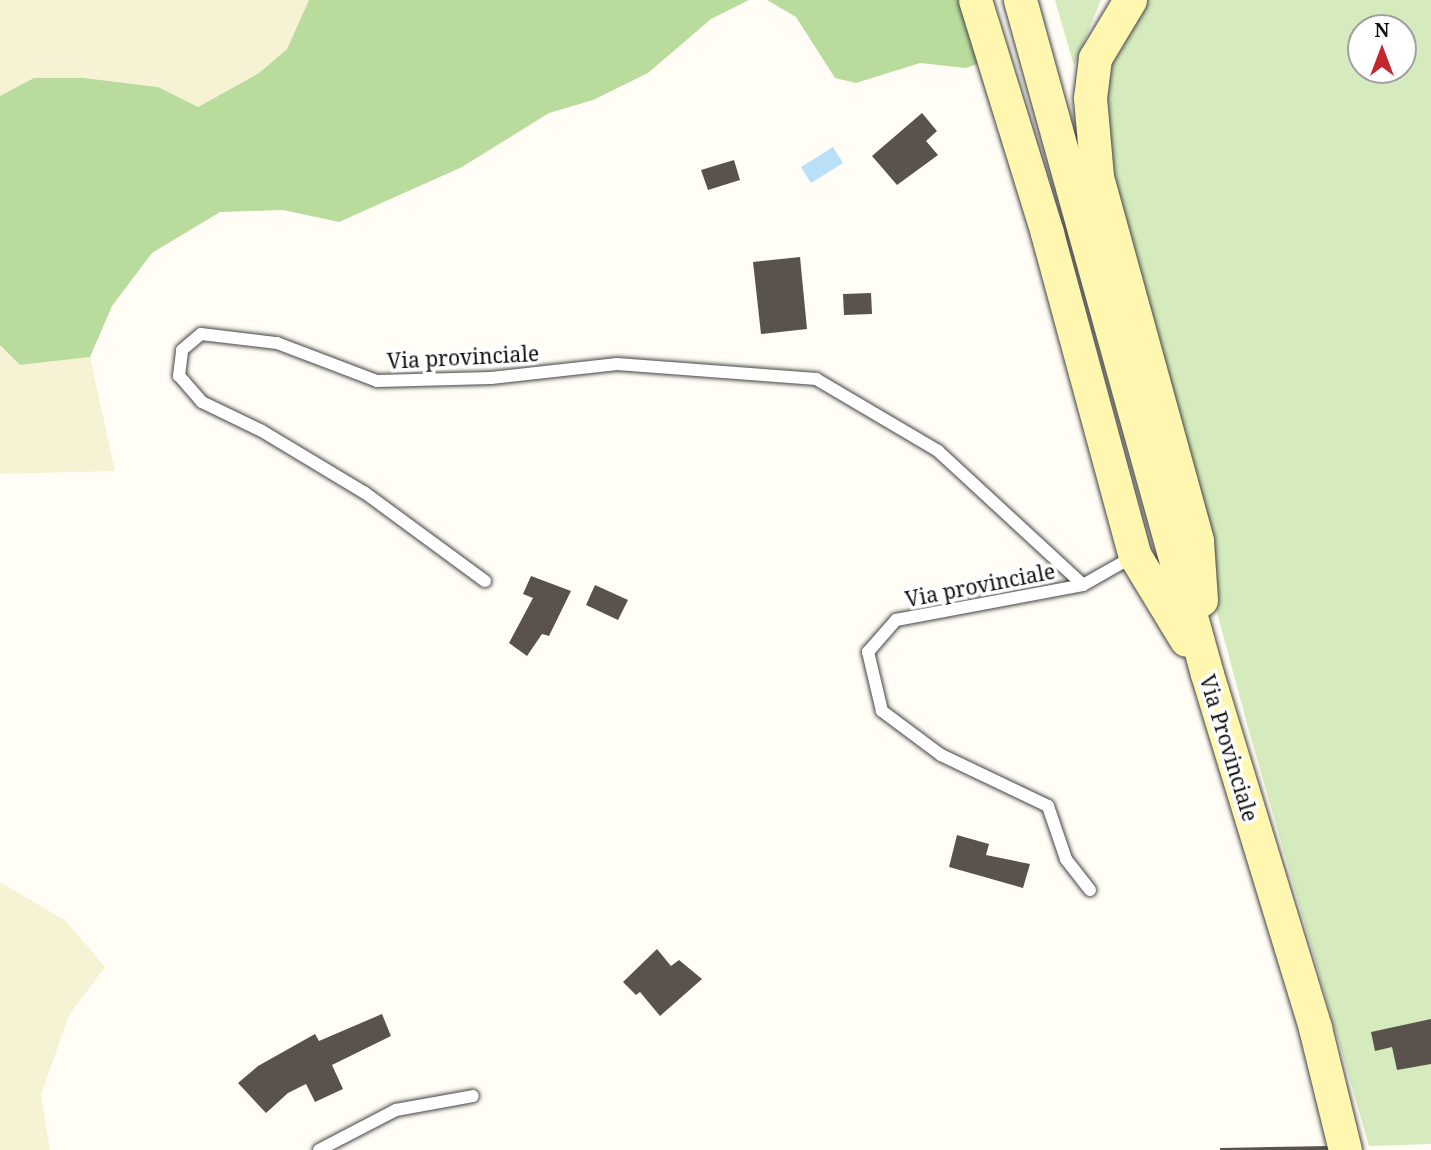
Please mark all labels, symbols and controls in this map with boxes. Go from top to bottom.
north arrow [1347,14,1417,84]
text: N [1375,17,1389,43]
street label: Via provinciale [386,340,540,374]
street label: Via provinciale [903,558,1057,612]
street label: Via Provinciale [1195,672,1263,824]

